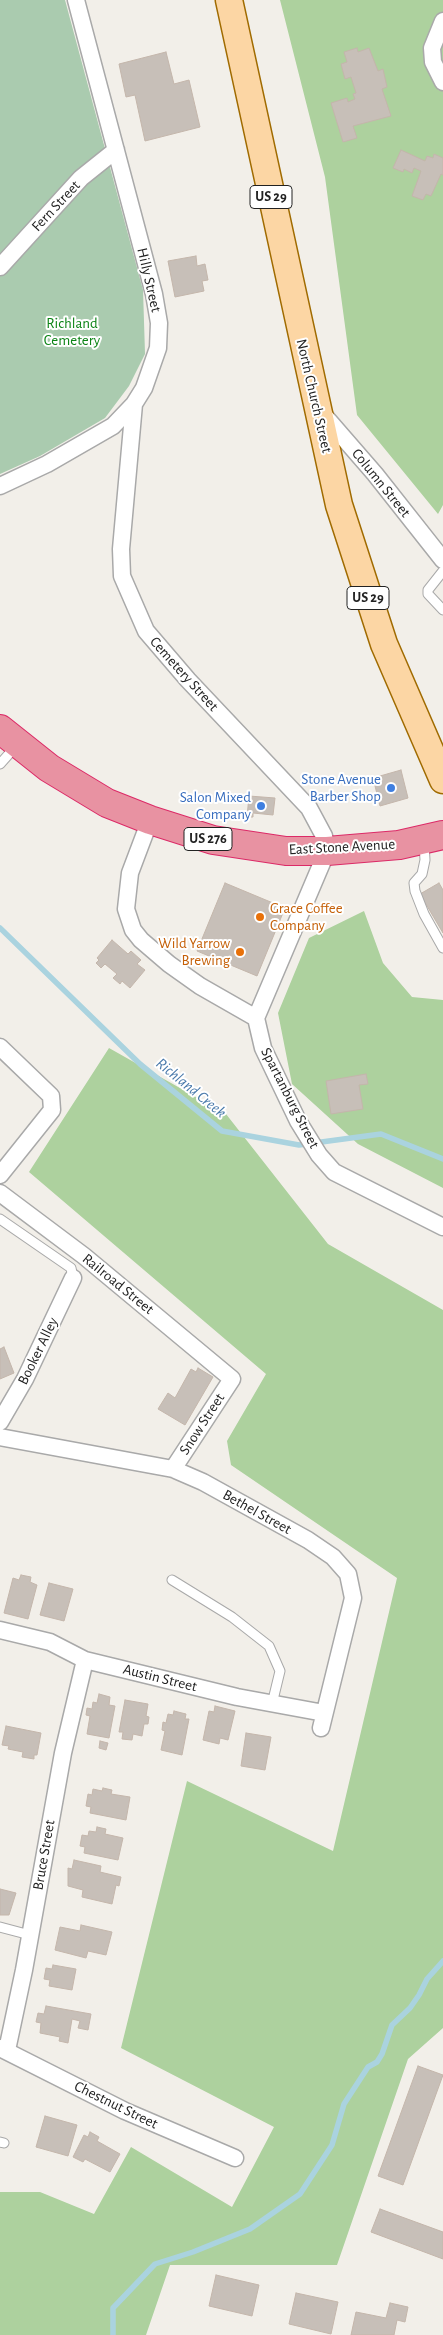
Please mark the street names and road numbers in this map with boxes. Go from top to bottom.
street label: Fern Street [28,177,84,235]
road number: US 29 [250,186,292,208]
street label: Hilly Street [133,246,165,314]
street label: North Church Street [292,337,336,455]
street label: Column Street [348,445,414,521]
road number: US 29 [347,586,389,610]
street label: Cemetery Street [146,633,222,715]
road number: US 276 [184,828,232,851]
street label: East Stone Avenue [288,835,396,859]
street label: Spartanburg Street [257,1045,323,1151]
street label: Railroad Street [79,1250,157,1318]
street label: Booker Alley [14,1314,62,1388]
street label: Snow Street [175,1390,229,1458]
street label: Bethel Street [219,1486,295,1538]
street label: Austin Street [121,1660,199,1696]
street label: Bruce Street [29,1819,59,1891]
street label: Chestnut Street [71,2077,161,2133]

